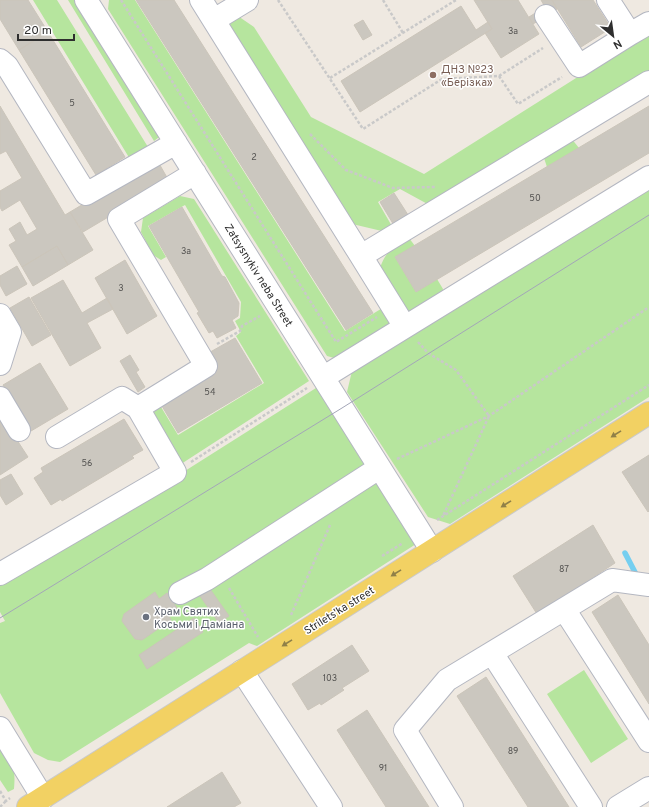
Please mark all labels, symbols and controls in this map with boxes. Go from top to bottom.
scale bar [18,16,74,42]
north arrow [593,16,633,56]
text: 20 m [24,23,52,39]
house number: 3а [508,26,518,37]
text: N [611,36,624,52]
place label: ДНЗ №23 «Берізка» [441,63,494,90]
marker: ДНЗ №23 «Берізка» [428,70,438,80]
house number: 5 [69,98,75,109]
house number: 2 [251,152,257,163]
house number: 50 [529,193,541,204]
street label: Zatsysnykiv neba Street [221,222,296,330]
house number: 3а [181,246,191,257]
house number: 3 [118,283,124,294]
house number: 54 [204,387,216,398]
one-way arrow [610,431,622,438]
house number: 56 [82,458,92,469]
one-way arrow [501,500,511,508]
house number: 87 [559,564,569,575]
one-way arrow [391,570,402,577]
street label: Strilets'ka street [302,584,377,638]
place label: Храм Святих Косьми і Даміана [154,605,244,632]
marker: Храм Святих Косьми і Даміана [141,612,151,622]
one-way arrow [282,639,292,647]
house number: 103 [323,673,337,684]
house number: 89 [508,746,518,757]
house number: 91 [379,763,387,774]

